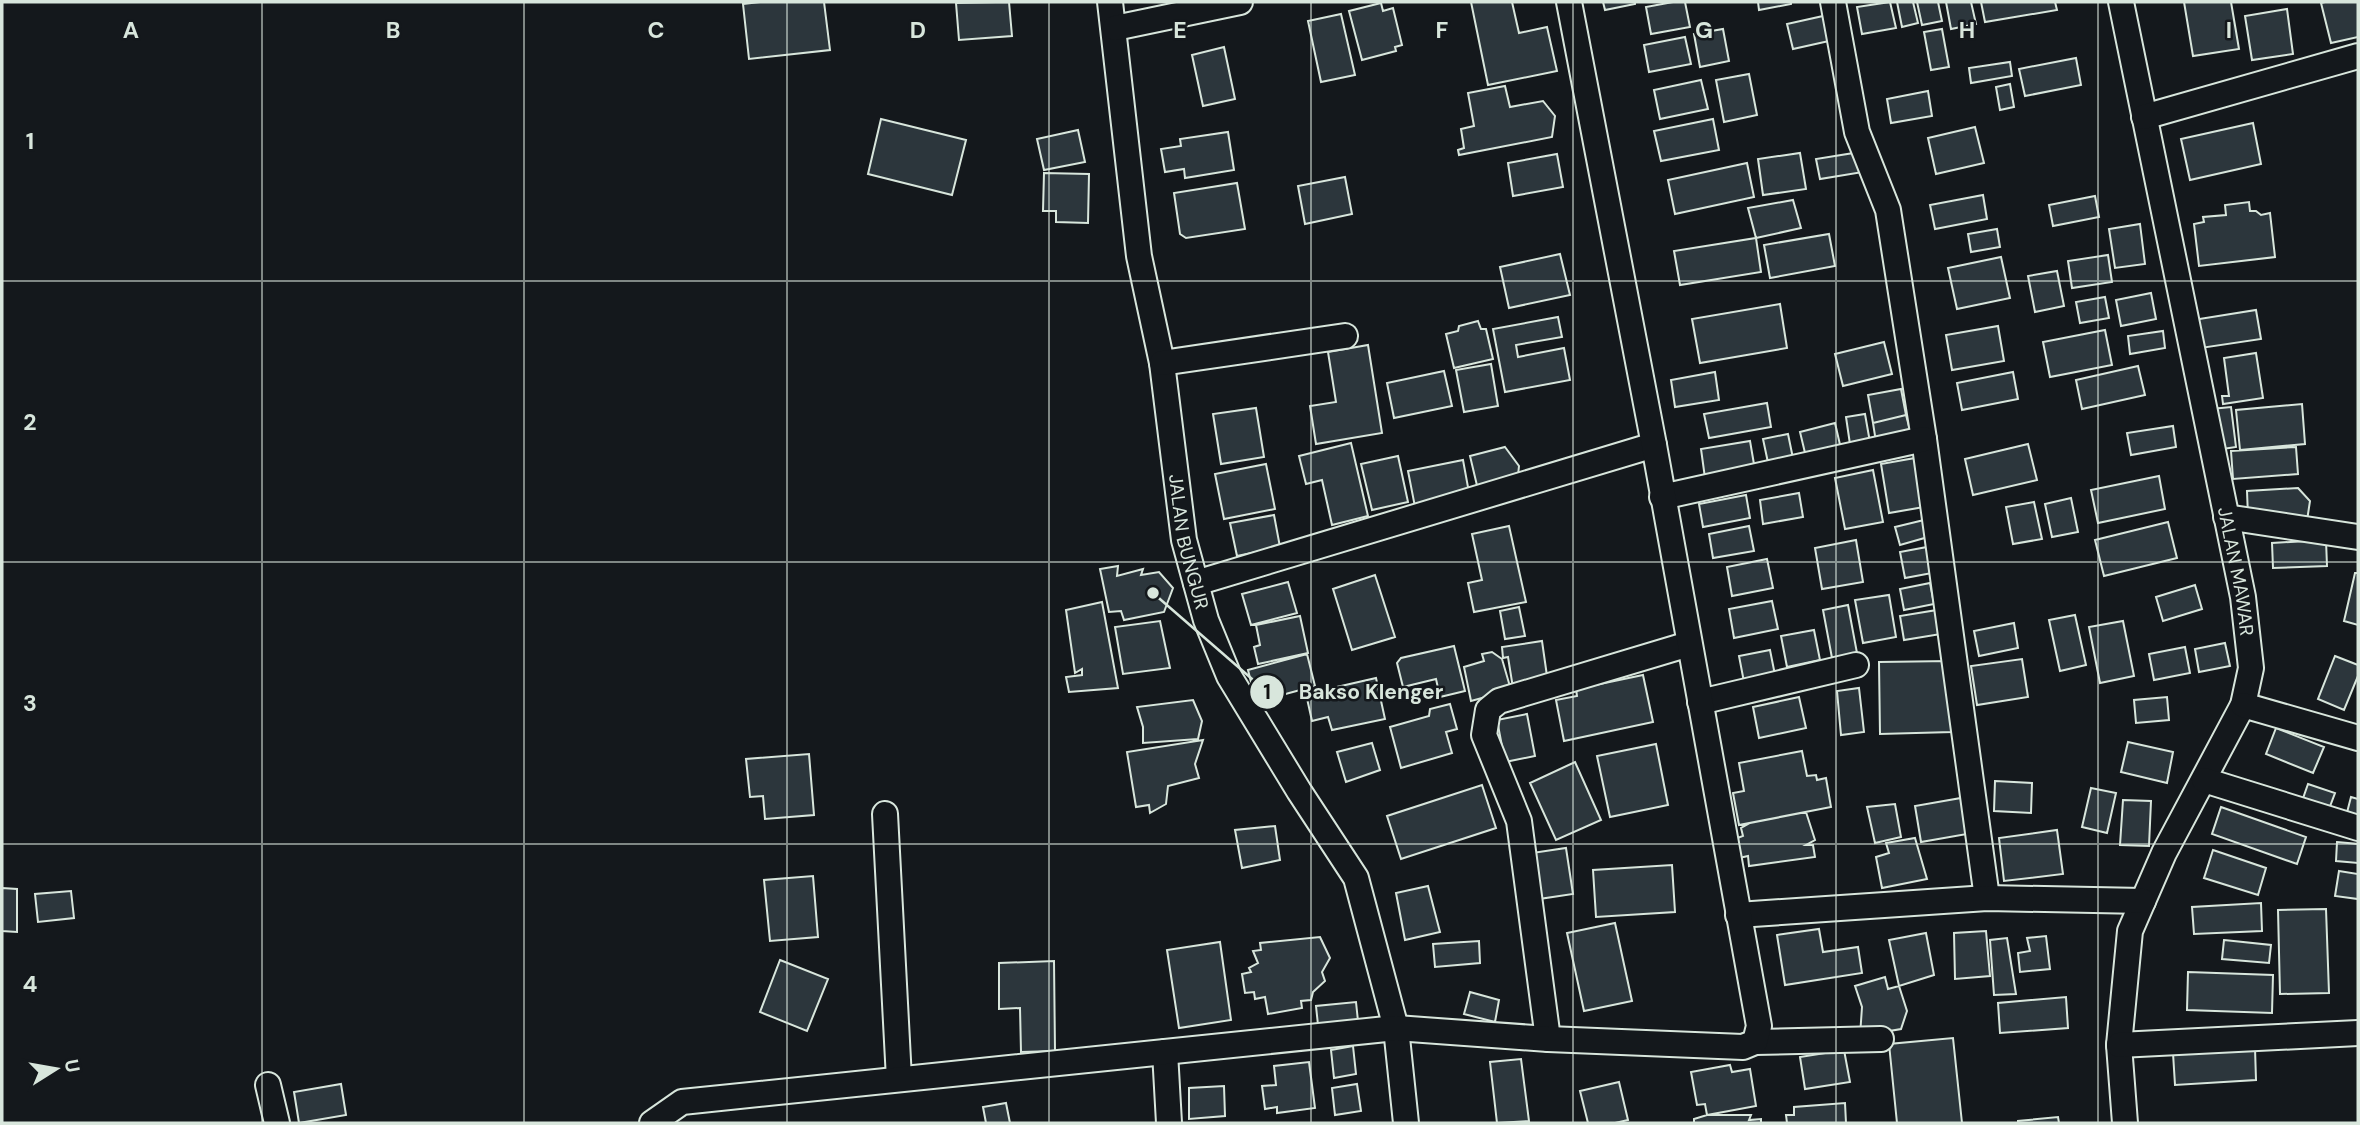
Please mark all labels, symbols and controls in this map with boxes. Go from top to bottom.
text: A [123,15,139,45]
text: B [386,15,400,45]
text: C [648,15,664,45]
text: D [910,15,926,45]
text: E [1173,15,1187,45]
text: F [1436,15,1449,45]
text: G [1695,15,1713,45]
text: H [1959,15,1975,45]
text: I [2226,15,2232,45]
text: 1 [26,126,34,156]
text: 2 [23,407,37,437]
street label: JALAN BUNGUR [1163,473,1214,612]
street label: JALAN MAWAR [2212,505,2259,637]
callout: Bakso Klenger [1250,671,1457,713]
text: 1 [1263,678,1271,706]
text: Bakso Klenger [1299,678,1444,706]
text: 3 [23,688,37,718]
text: 4 [23,969,38,999]
north arrow [21,1034,91,1104]
text: U [59,1057,86,1075]

